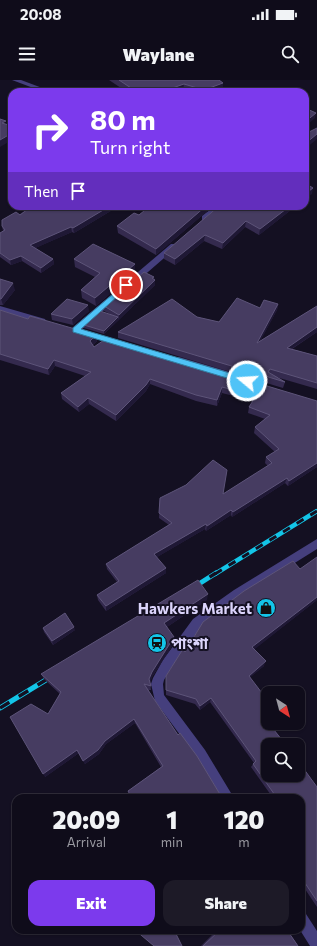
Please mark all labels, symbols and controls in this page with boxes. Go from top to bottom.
text: 20:08 [20,5,62,23]
icon: menu [16,43,38,65]
text: Waylane [123,43,194,65]
icon: search [279,43,301,65]
text: 80 m [90,102,156,136]
icon: right [24,104,76,156]
text: Turn right [90,136,170,158]
icon: arrive [67,180,89,202]
text: Then [24,182,59,200]
pin [109,268,143,302]
icon: arrive [115,274,137,296]
position arrow [226,360,268,402]
shop icon: Hawkers Market [255,597,277,619]
place label: Hawkers Market [138,599,252,617]
station icon: পাংশা [146,632,168,654]
place label: পাংশা [171,634,209,652]
north arrow [261,686,305,730]
map controls [261,686,305,782]
button: search [261,738,305,782]
text: 20:09 [53,805,120,834]
text: 1 [166,805,177,834]
text: 120 [223,805,264,834]
text: Arrival [67,834,106,850]
text: min [161,834,183,850]
text: m [238,834,250,850]
button: Exit [28,880,155,926]
button: Share [163,880,289,926]

